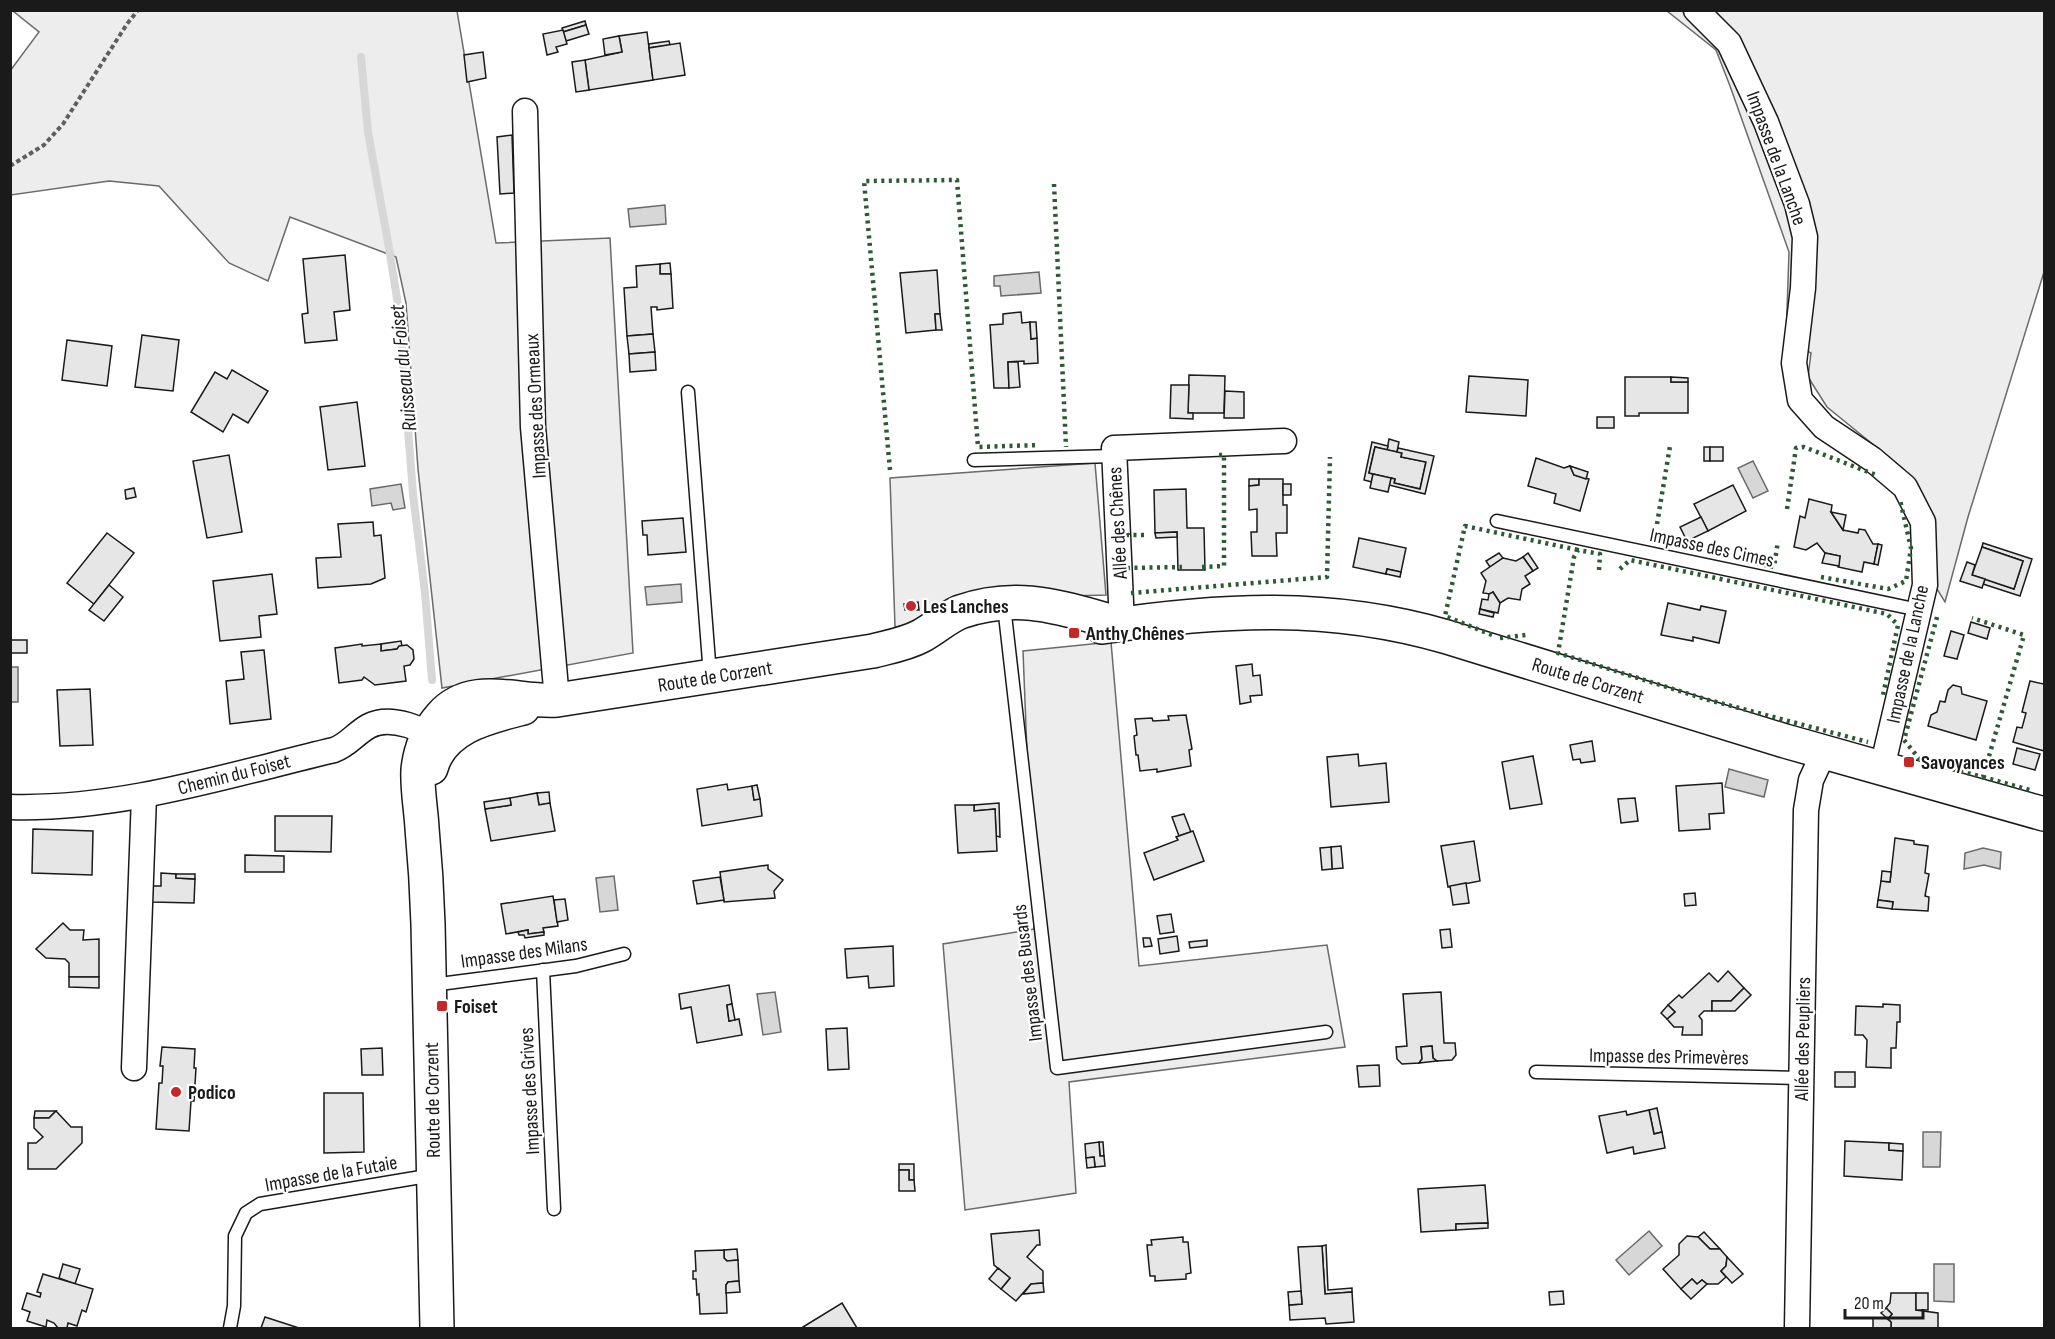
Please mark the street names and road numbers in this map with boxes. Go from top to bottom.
street label: Impasse de la Lanche [1741,88,1811,229]
street label: Impasse des Ormeaux [520,332,552,479]
street label: Allée des Chênes [1103,466,1133,581]
street label: Impasse des Cimes [1647,523,1776,573]
street label: Impasse de la Lanche [1882,583,1934,725]
street label: Route de Corzent [1529,653,1647,709]
street label: Route de Corzent [656,656,774,698]
street label: Chemin du Foiset [176,749,293,801]
street label: Impasse des Busards [1008,903,1048,1043]
street label: Impasse des Milans [459,932,589,974]
street label: Allée des Peupliers [1790,977,1816,1102]
street label: Impasse des Grives [515,1027,545,1155]
street label: Route de Corzent [420,1042,446,1158]
street label: Impasse des Primevères [1589,1044,1749,1070]
street label: Impasse de la Futaie [263,1151,399,1197]

